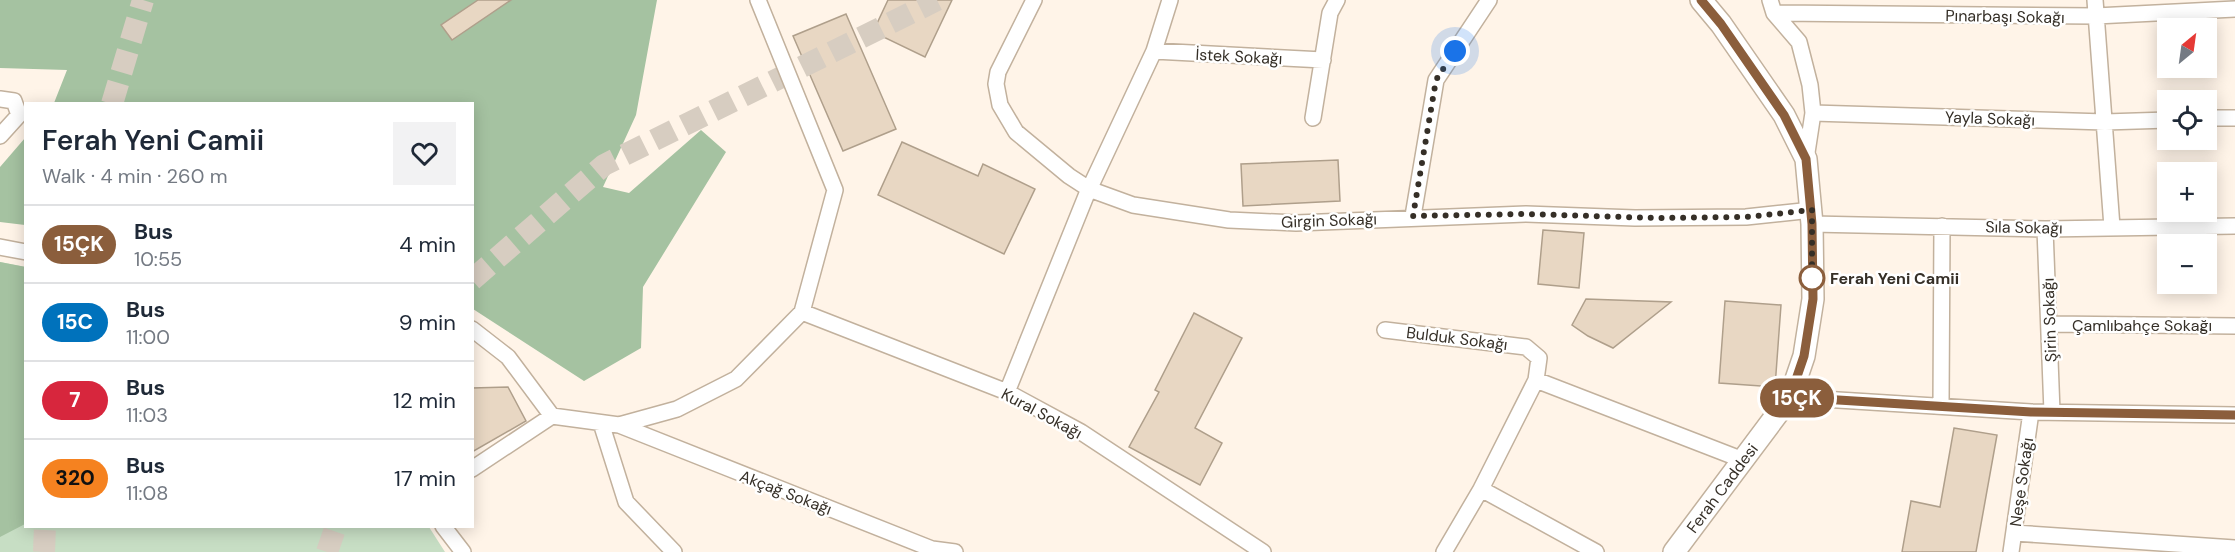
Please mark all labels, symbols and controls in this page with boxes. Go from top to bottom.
street label: Pınarbaşı Sokağı [1945,5,2065,28]
north arrow [2157,18,2217,78]
map controls [2157,18,2217,294]
your location [1440,36,1470,66]
street label: İstek Sokağı [1195,44,1283,69]
button: locate [2157,90,2217,150]
street label: Yayla Sokağı [1945,106,2035,131]
text: Ferah Yeni Camii [42,122,264,159]
button: heart [393,122,456,185]
button: + [2157,162,2217,222]
text: Walk · 4 min · 260 m [42,163,227,189]
street label: Girgin Sokağı [1281,208,1377,233]
street label: Sıla Sokağı [1985,216,2063,239]
text: Bus [134,217,173,246]
text: 15ÇK [54,230,104,258]
text: 4 min [399,230,456,259]
button: − [2157,234,2217,294]
text: 10:55 [134,246,182,272]
marker: Ferah Yeni Camii [1799,265,1825,291]
place label: Ferah Yeni Camii [1830,268,1959,289]
street label: Şirin Sokağı [2038,277,2061,362]
text: Bus [126,295,165,324]
text: 15C [57,308,93,336]
text: 9 min [399,308,456,337]
street label: Çamlıbahçe Sokağı [2072,315,2212,336]
street label: Bulduk Sokağı [1405,322,1509,355]
text: 11:00 [126,324,170,350]
text: Bus [126,373,165,402]
line badge: 15ÇK [1755,378,1839,418]
street label: Kural Sokağı [998,383,1086,444]
text: 15ÇK [1772,384,1822,412]
text: 7 [69,386,81,414]
text: 12 min [393,386,456,415]
text: 11:03 [126,402,168,428]
street label: Neşe Sokağı [2005,436,2038,528]
street label: Ferah Caddesi [1682,439,1763,537]
text: Bus [126,451,165,480]
text: 320 [55,464,95,492]
text: 17 min [394,464,456,493]
street label: Akçağ Sokağı [737,465,835,520]
text: 11:08 [126,480,168,506]

